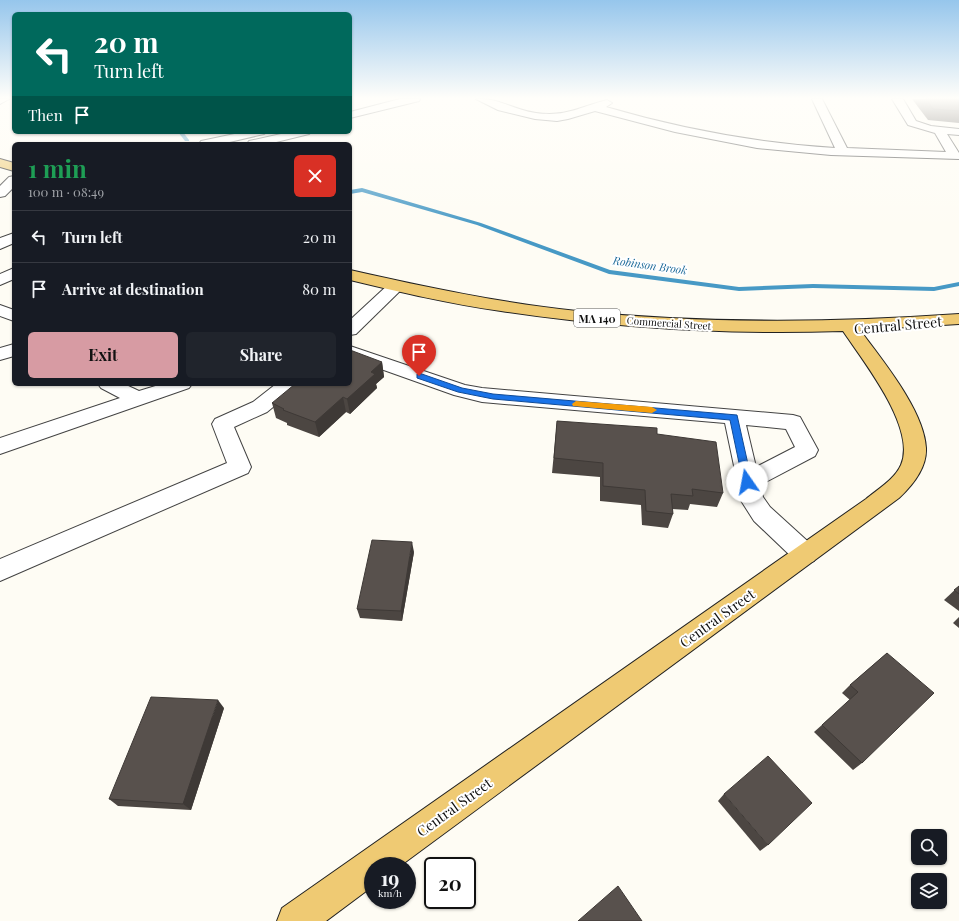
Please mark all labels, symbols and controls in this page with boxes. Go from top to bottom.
text: 20 m [94,23,159,60]
icon: left [28,28,80,80]
text: Turn left [94,59,164,83]
icon: arrive [71,104,93,126]
text: Then [28,105,63,125]
text: 1 min [28,152,87,184]
button: close [294,155,336,197]
text: 100 m · 08:49 [28,183,104,200]
icon: left [28,226,50,248]
text: Turn left [62,227,123,247]
text: 20 m [303,227,336,247]
water label: Robinson Brook [611,252,688,278]
icon: arrive [28,278,50,300]
text: Arrive at destination [62,279,204,299]
text: 80 m [302,279,336,299]
road number: MA 140 [574,309,620,327]
street label: Central Street [853,312,944,338]
street label: Commercial Street [626,313,712,333]
button: Exit [28,332,178,378]
button: Share [186,332,336,378]
pin [402,335,436,376]
icon: arrive [408,341,430,363]
position arrow [726,461,768,503]
street label: Central Street [676,584,759,652]
street label: Central Street [413,773,496,841]
map controls [911,829,947,909]
button: search [911,829,947,865]
speed limit sign: 20 [424,857,476,909]
text: 19 [381,864,399,891]
button: layers [911,873,947,909]
text: km/h [378,886,402,900]

